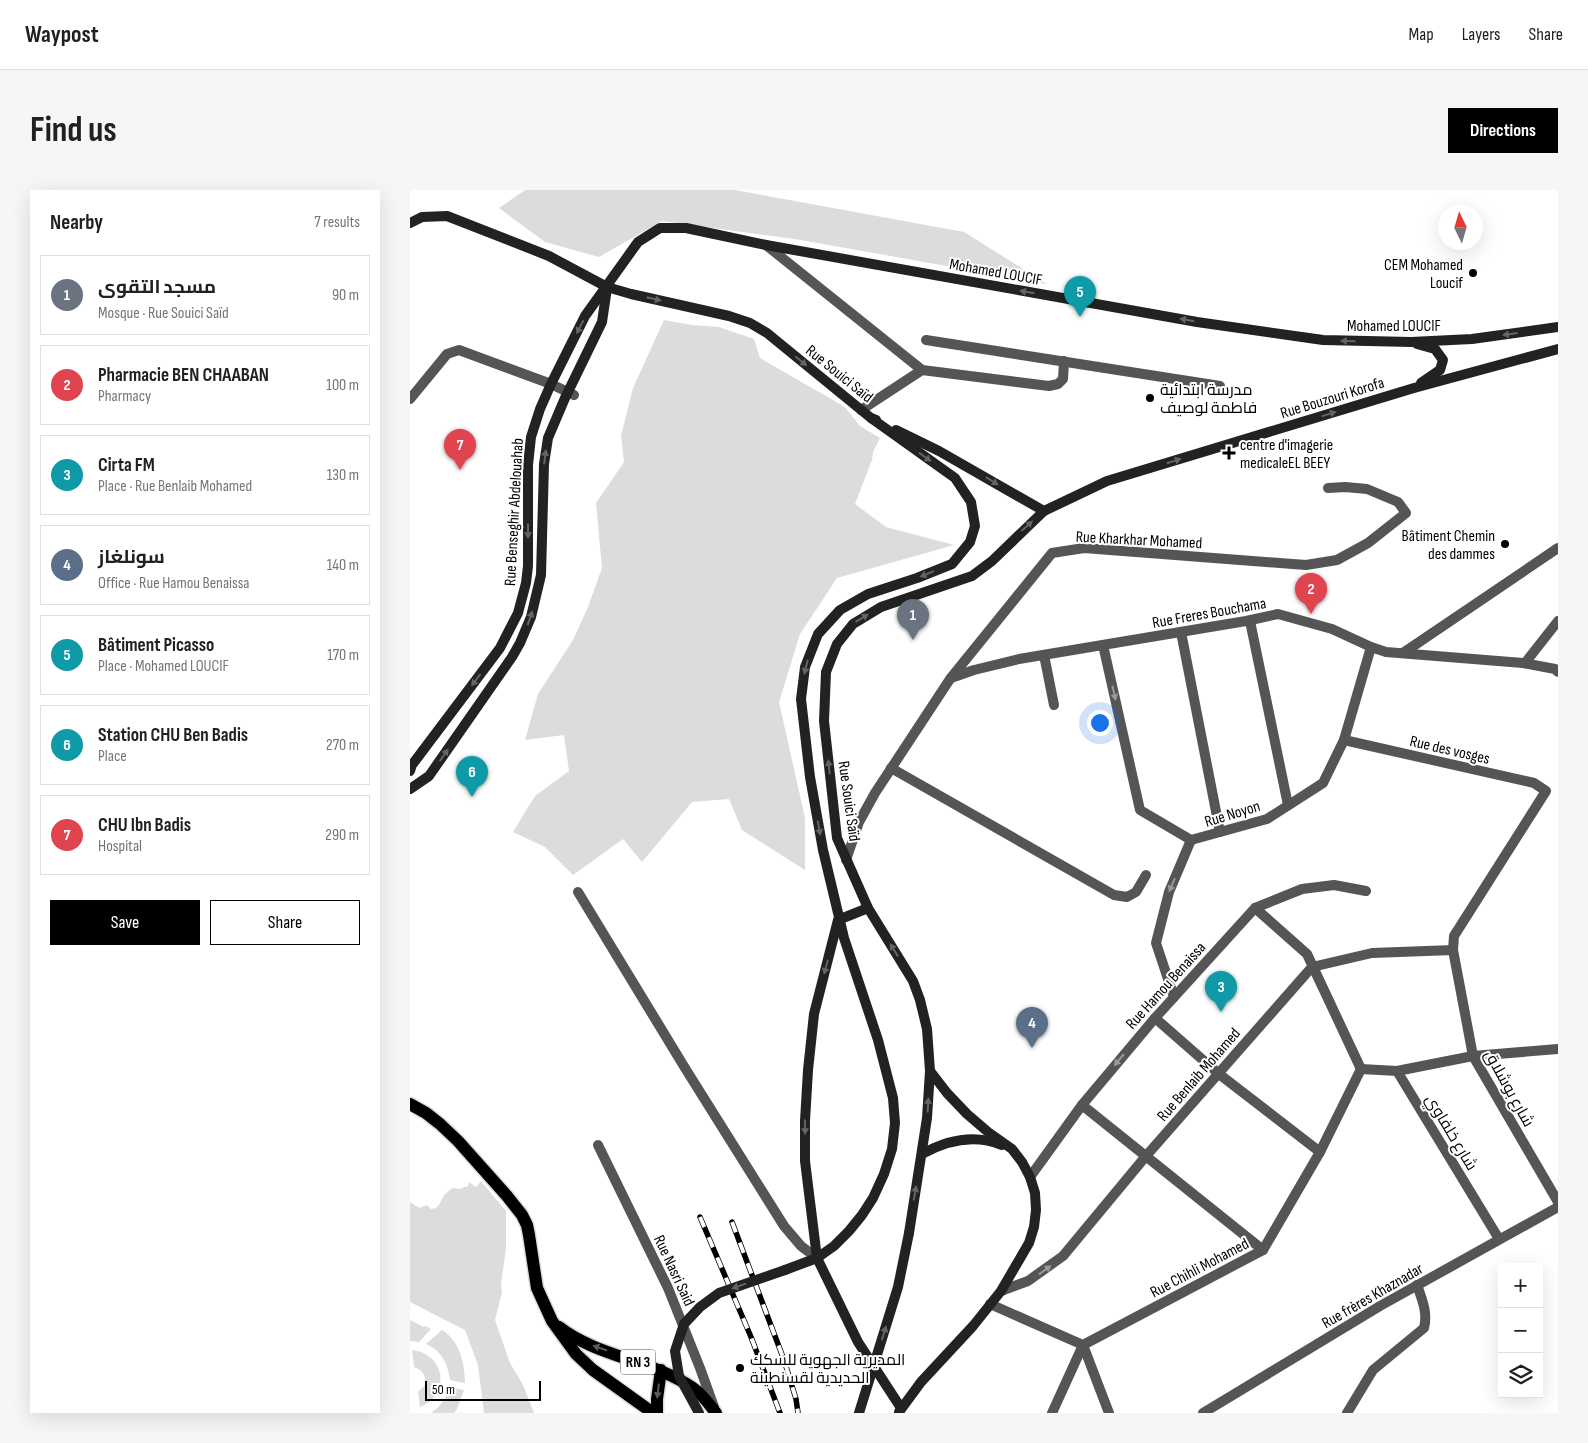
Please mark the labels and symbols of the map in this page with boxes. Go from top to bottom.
north arrow [1438,205,1483,250]
street label: Mohamed LOUCIF [948,255,1044,290]
place label: CEM Mohamed Loucif [1384,256,1463,293]
marker: CEM Mohamed Loucif [1467,267,1479,279]
pin: 5 [1064,276,1096,317]
one-way arrow [1018,287,1034,295]
one-way arrow [647,295,662,303]
one-way arrow [1178,316,1194,324]
street label: Mohamed LOUCIF [1347,317,1441,336]
one-way arrow [576,320,584,334]
one-way arrow [1501,330,1517,338]
one-way arrow [1339,337,1355,345]
street label: Rue Souici Saïd [802,341,876,407]
one-way arrow [794,356,807,367]
street label: Rue Bouzouri Korofa [1278,374,1387,423]
place label: مدرسة ابتدائية فاطمة لوصيف [1160,381,1257,418]
marker: مدرسة ابتدائية فاطمة لوصيف [1144,392,1156,404]
one-way arrow [1322,409,1337,417]
pin: 7 [444,429,476,470]
place label: centre d'imagerie medicaleEL BEEY [1240,436,1333,473]
street label: Rue Benseghir Abdelouahab [501,438,528,586]
marker: centre d'imagerie medicaleEL BEEY [1222,446,1236,460]
one-way arrow [541,449,549,465]
one-way arrow [918,452,932,462]
one-way arrow [1166,456,1181,464]
one-way arrow [985,477,998,486]
one-way arrow [1020,521,1033,532]
one-way arrow [524,523,532,539]
place label: Bâtiment Chemin des dammes [1402,527,1495,564]
street label: Rue Kharkhar Mohamed [1075,528,1203,553]
marker: Bâtiment Chemin des dammes [1499,538,1511,550]
one-way arrow [920,571,934,579]
pin: 2 [1295,573,1327,614]
street label: Rue Freres Bouchama [1151,594,1268,633]
pin: 1 [897,599,929,640]
one-way arrow [527,611,535,626]
one-way arrow [854,614,869,622]
one-way arrow [802,660,810,675]
one-way arrow [471,673,481,687]
one-way arrow [1110,685,1118,700]
your location [1087,710,1113,736]
street label: Rue des vosges [1408,732,1492,769]
one-way arrow [439,748,449,762]
pin: 6 [456,756,488,797]
one-way arrow [825,759,833,775]
street label: Rue Souici Saïd [833,760,864,843]
street label: Rue Noyon [1202,797,1263,832]
one-way arrow [816,820,824,836]
one-way arrow [1168,878,1176,893]
street label: Rue Hamou Benaissa [1122,939,1210,1033]
one-way arrow [890,944,899,957]
one-way arrow [822,959,830,974]
pin: 3 [1205,971,1237,1012]
pin: 4 [1016,1007,1048,1048]
street label: Rue Benlaib Mohamed [1153,1024,1245,1125]
street label: شارع بوشلاق [1479,1047,1538,1131]
one-way arrow [1113,1054,1125,1066]
street label: شارع خلفاوي [1418,1091,1481,1176]
one-way arrow [924,1097,932,1113]
one-way arrow [801,1120,809,1136]
one-way arrow [912,1185,920,1201]
street label: Rue Nasri Said [649,1232,698,1309]
street label: Rue Chihli Mohamed [1147,1234,1252,1302]
street label: Rue frères Khaznadar [1319,1259,1427,1333]
one-way arrow [1038,1265,1052,1275]
one-way arrow [731,1282,746,1290]
one-way arrow [880,1325,888,1340]
one-way arrow [592,1344,607,1351]
road number: RN 3 [620,1350,656,1374]
place label: المديرية الجهوية للسكك الحديدية لقسنطينة [750,1351,905,1388]
marker: المديرية الجهوية للسكك الحديدية لقسنطينة [734,1362,746,1374]
scale bar [425,1378,541,1401]
one-way arrow [654,1384,662,1400]

